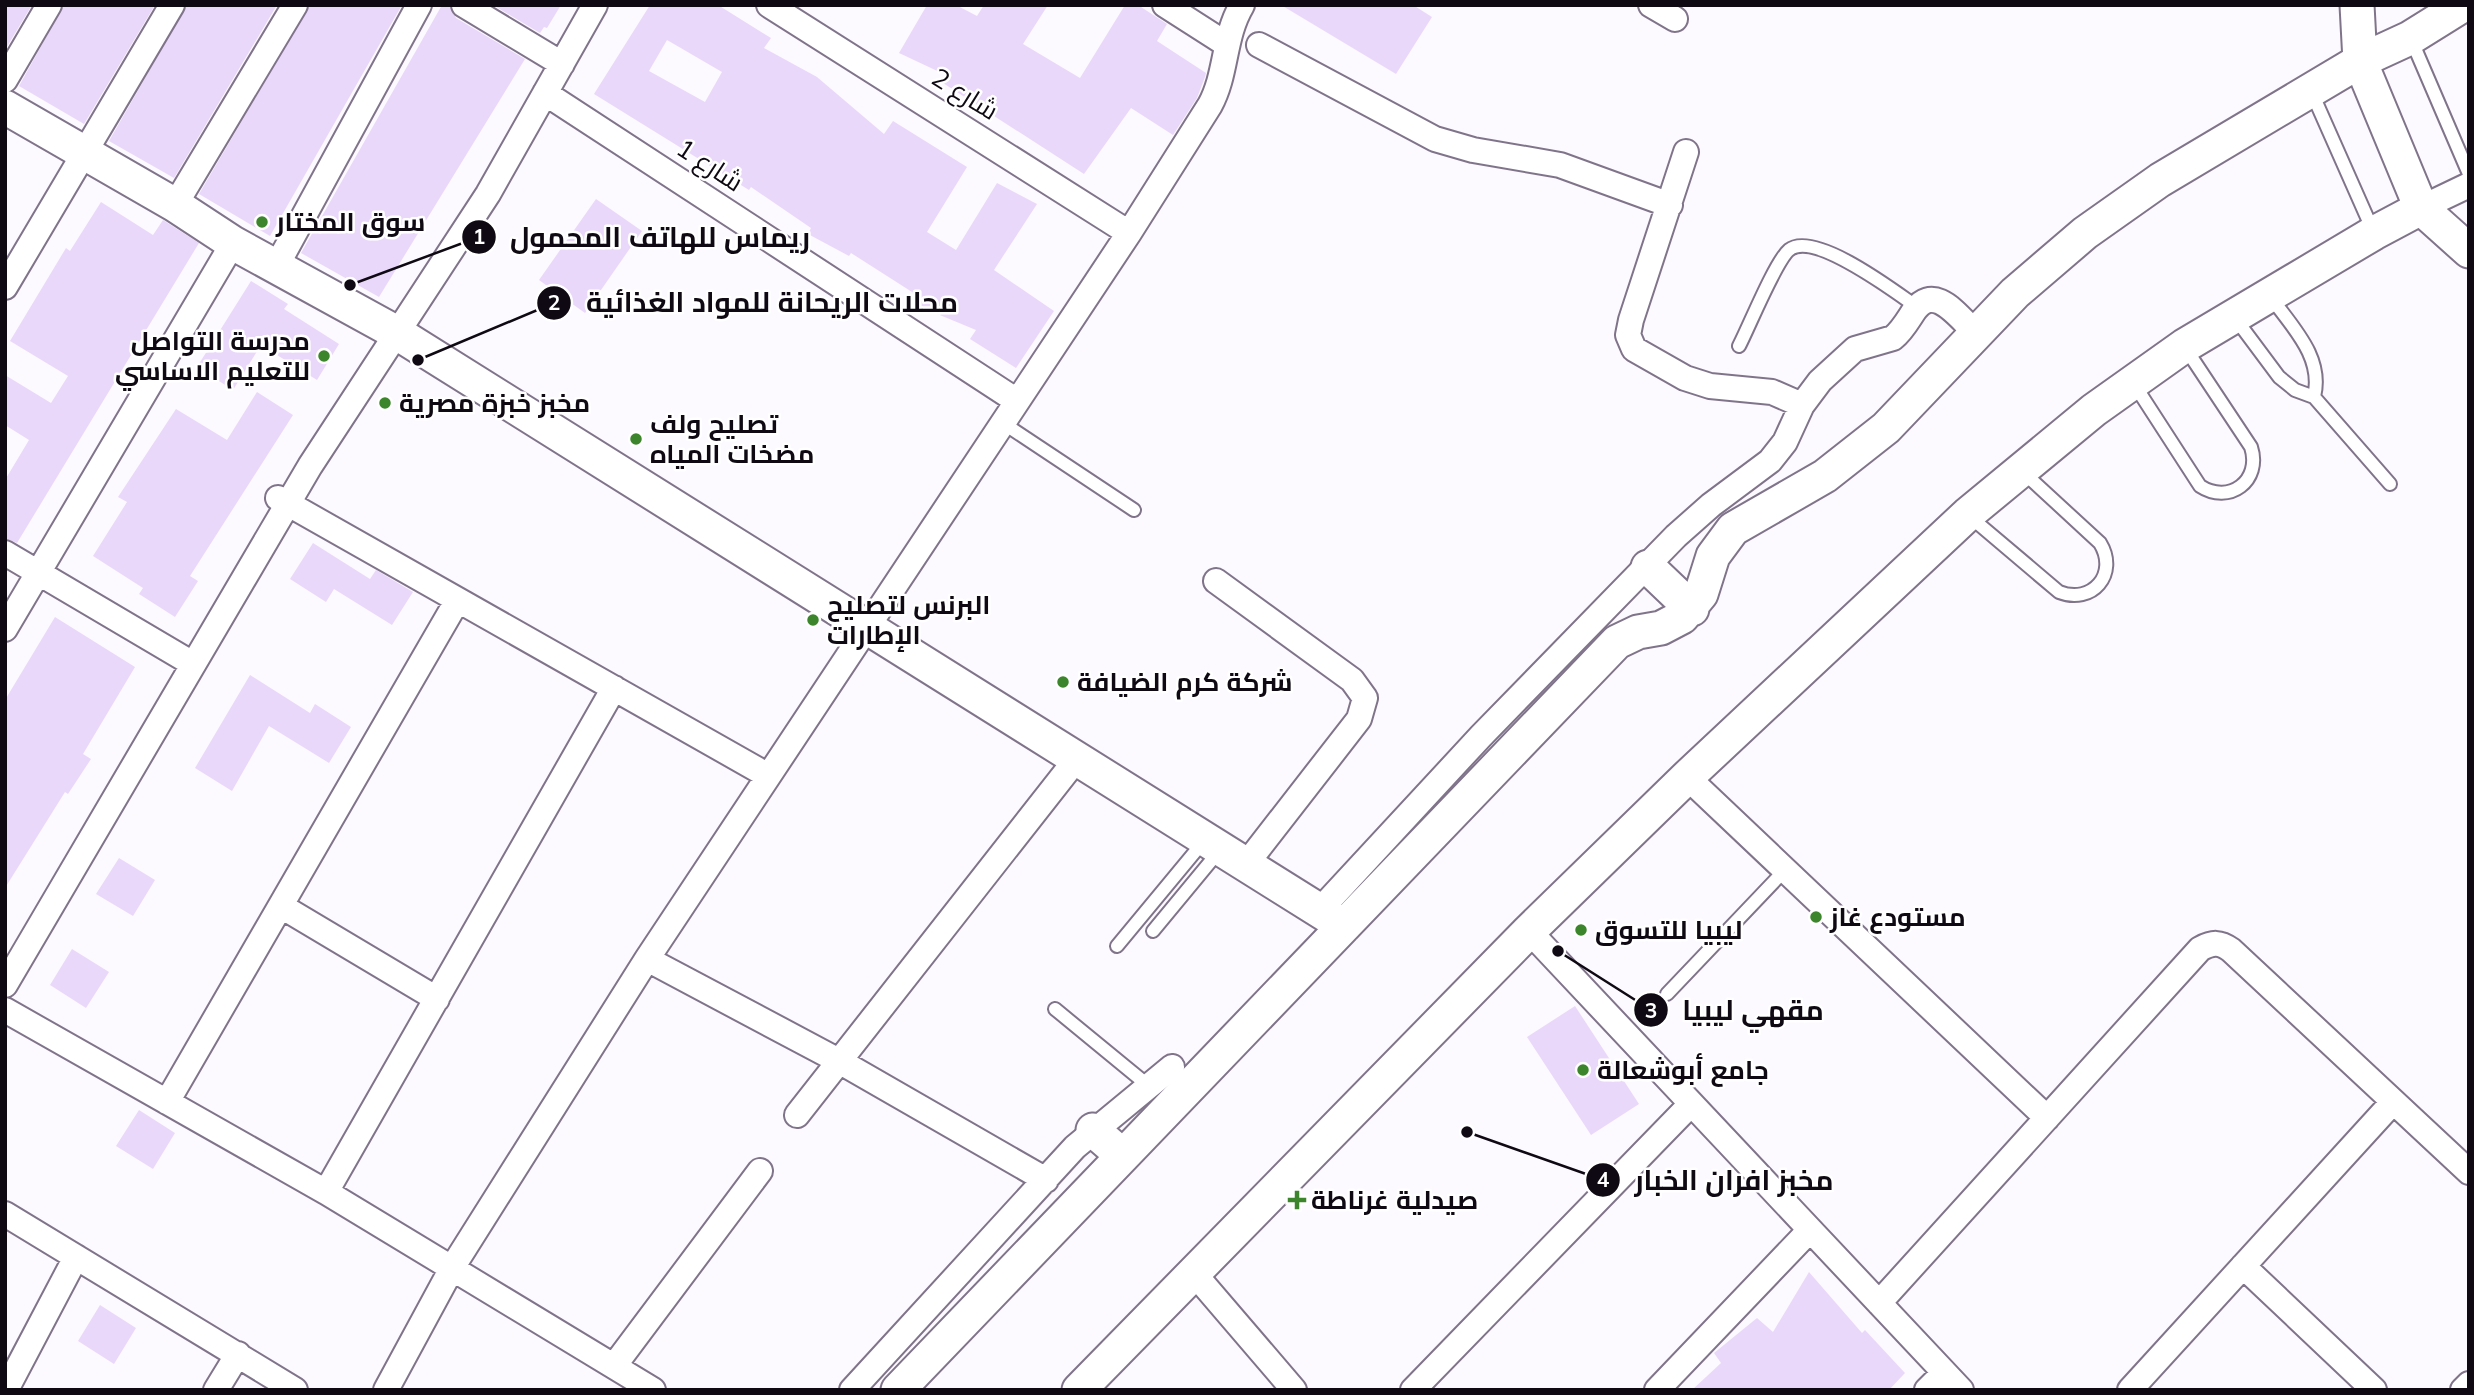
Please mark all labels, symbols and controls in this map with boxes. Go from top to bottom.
street label: شارع 2 [925,60,1005,128]
street label: شارع 1 [670,131,750,199]
place label: سوق المختار [275,205,425,238]
callout: ريماس للهاتف المحمول [461,213,824,262]
marker: سوق المختار [254,214,270,230]
text: ريماس للهاتف المحمول [510,219,810,255]
text: 1 [473,223,485,249]
callout: محلات الريحانة للمواد الغذائية [537,278,972,327]
text: محلات الريحانة للمواد الغذائية [586,284,958,319]
text: 2 [548,289,560,315]
place label: مدرسة التواصل للتعليم الاساسي [115,324,310,391]
marker: مدرسة التواصل للتعليم الاساسي [316,348,332,364]
place label: مخبز خبزة مصرية [399,386,590,419]
marker: مخبز خبزة مصرية [377,395,393,411]
place label: تصليح ولف مضخات المياه [650,407,814,470]
marker: تصليح ولف مضخات المياه [628,431,644,447]
place label: البرنس لتصليح الإطارات [827,588,990,652]
marker: البرنس لتصليح الإطارات [805,612,821,628]
place label: شركة كرم الضيافة [1077,665,1293,700]
marker: شركة كرم الضيافة [1055,674,1071,690]
place label: مستودع غاز [1829,900,1966,934]
marker: مستودع غاز [1808,909,1824,925]
place label: ليبيا للتسوق [1595,913,1742,946]
marker: ليبيا للتسوق [1573,922,1589,938]
callout: مقهي ليبيا [1633,986,1838,1035]
text: مقهي ليبيا [1682,992,1824,1033]
text: 3 [1645,997,1657,1023]
place label: جامع أبوشعالة [1597,1053,1769,1087]
marker: جامع أبوشعالة [1575,1062,1591,1078]
callout: مخبز افران الخبار [1586,1155,1848,1204]
text: مخبز افران الخبار [1633,1162,1834,1197]
text: 4 [1597,1166,1610,1192]
place label: صيدلية غرناطة [1311,1183,1478,1216]
marker: صيدلية غرناطة [1289,1192,1305,1208]

